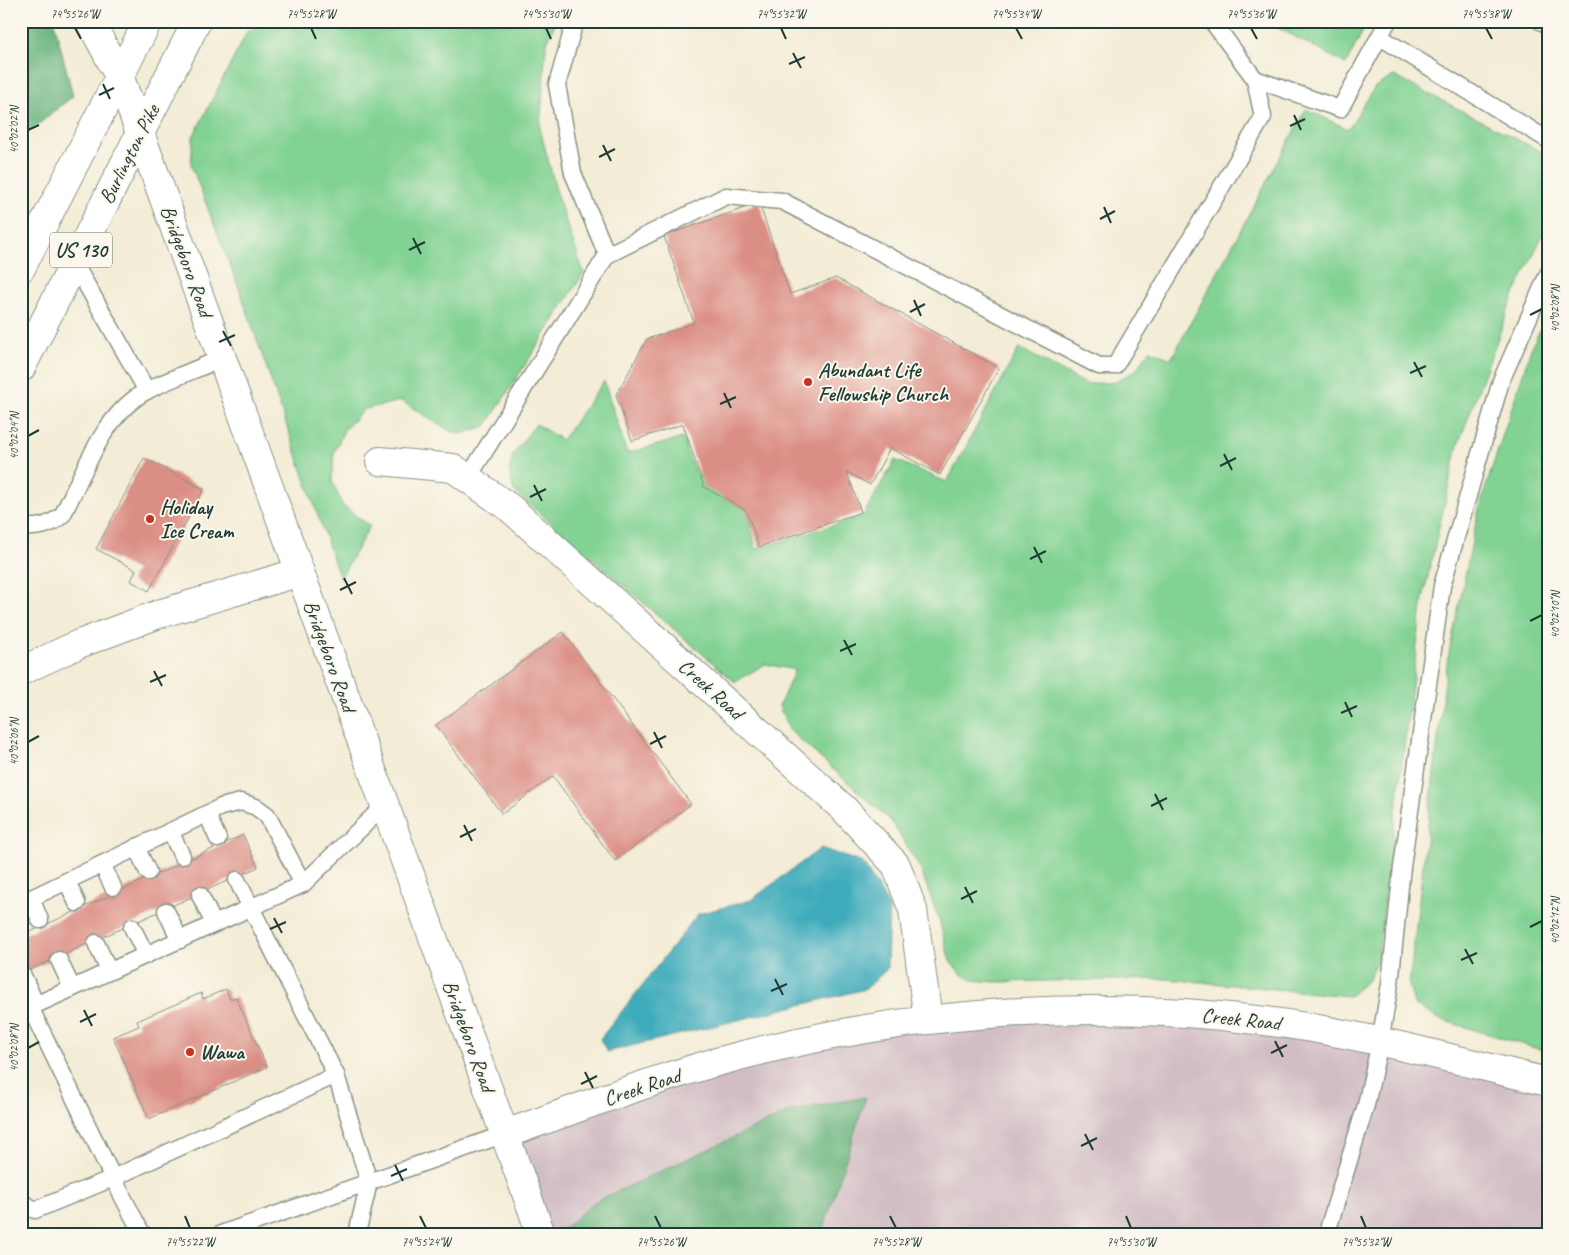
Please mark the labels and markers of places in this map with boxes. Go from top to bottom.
place label: Abundant Life Fellowship Church [818,357,949,407]
marker: Abundant Life Fellowship Church [802,376,814,388]
place label: Holiday Ice Cream [160,494,235,544]
marker: Holiday Ice Cream [144,513,156,525]
place label: Wawa [200,1039,245,1065]
marker: Wawa [184,1046,196,1058]

